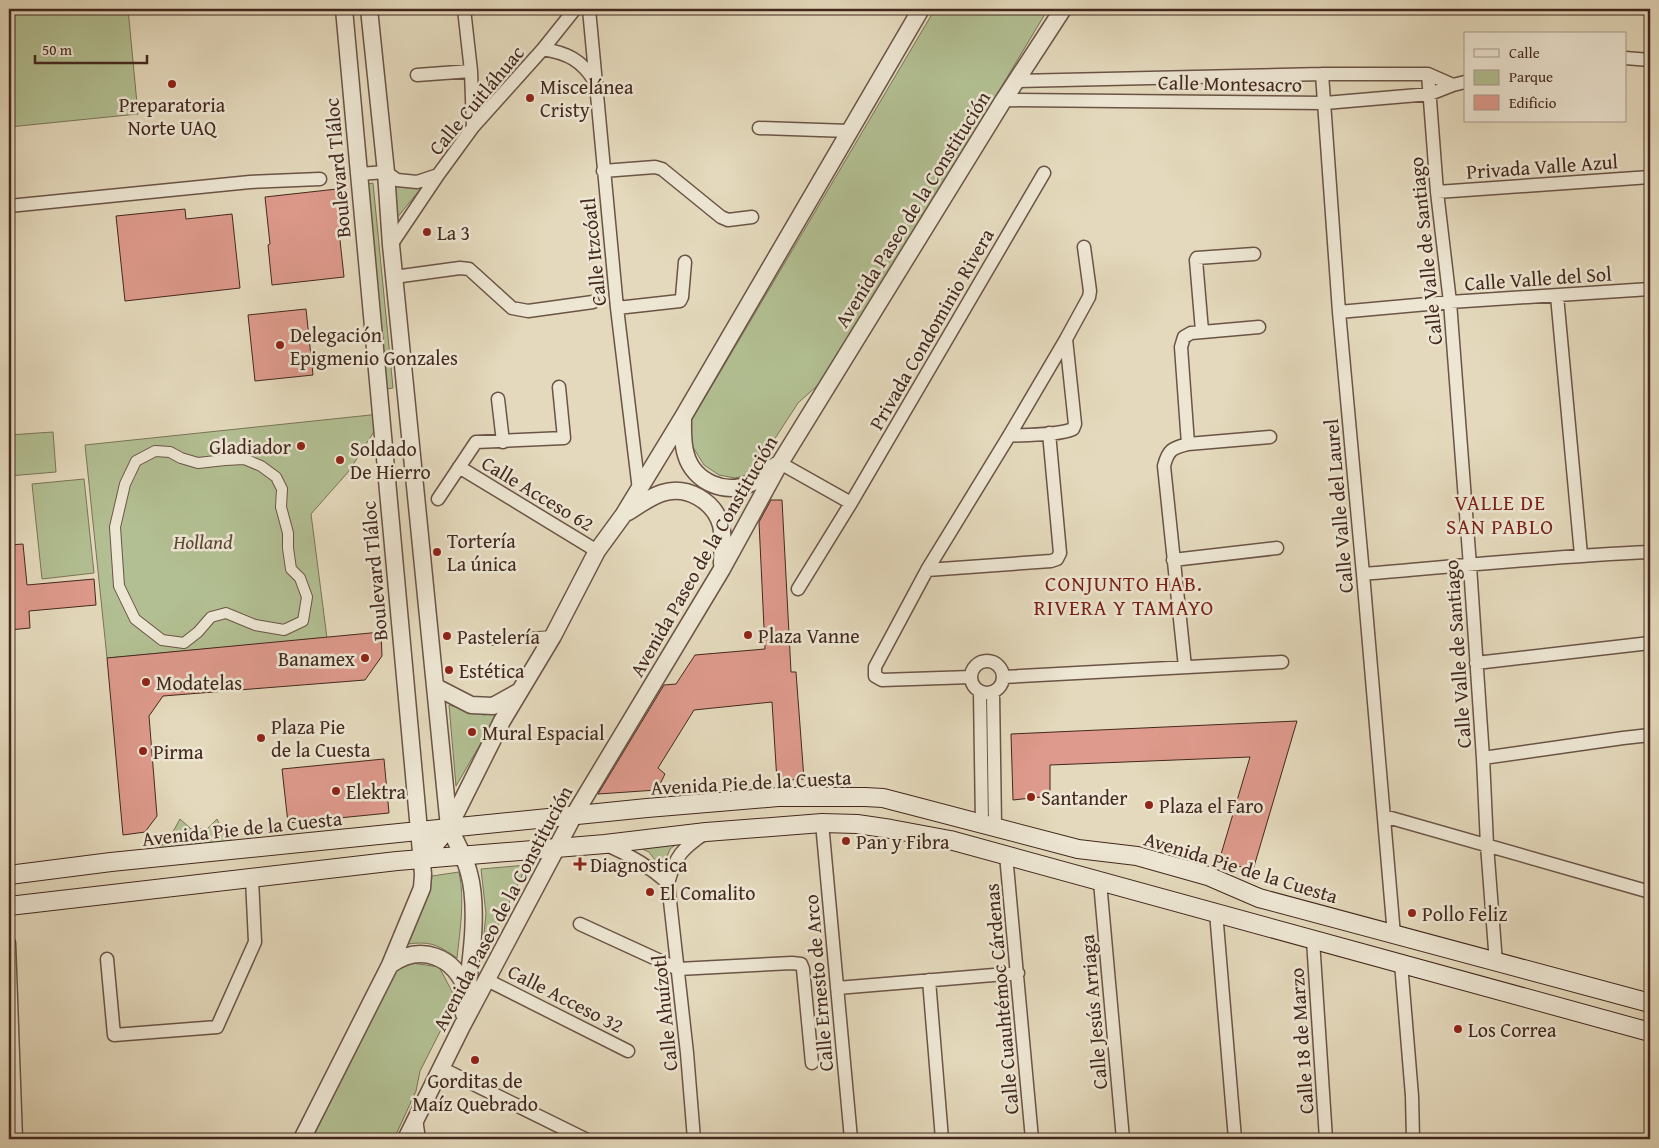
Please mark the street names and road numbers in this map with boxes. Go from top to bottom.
street label: Calle Cuitláhuac [421,39,531,161]
street label: Calle Montesacro [1158,67,1302,99]
street label: Avenida Paseo de la Constitución [827,85,997,333]
street label: Boulevard Tláloc [316,97,358,239]
street label: Privada Valle Azul [1465,146,1619,186]
street label: Calle Valle de Santiago [1401,156,1449,346]
street label: Calle Itzcóatl [573,196,613,307]
street label: Privada Condominio Rivera [861,222,1001,435]
street label: Calle Valle del Sol [1463,258,1613,298]
street label: Calle Valle del Laurel [1316,417,1360,594]
street label: Avenida Paseo de la Constitución [622,430,784,682]
street label: Calle Acceso 62 [476,448,600,538]
street label: Boulevard Tláloc [353,500,395,642]
street label: Calle Valle de Santiago [1436,559,1478,749]
street label: Avenida Pie de la Cuesta [650,762,853,802]
street label: Avenida Paseo de la Constitución [425,780,579,1036]
street label: Avenida Pie de la Cuesta [141,803,344,853]
street label: Avenida Pie de la Cuesta [1141,824,1342,910]
street label: Calle Cuauhtémoc Cárdenas [976,882,1026,1116]
street label: Calle Ernesto de Arco [796,893,840,1073]
street label: Calle Jesús Arriaga [1072,933,1114,1091]
street label: Calle Ahuízotl [643,953,685,1073]
street label: Calle Acceso 32 [503,956,629,1040]
street label: Calle 18 de Marzo [1281,967,1321,1115]

